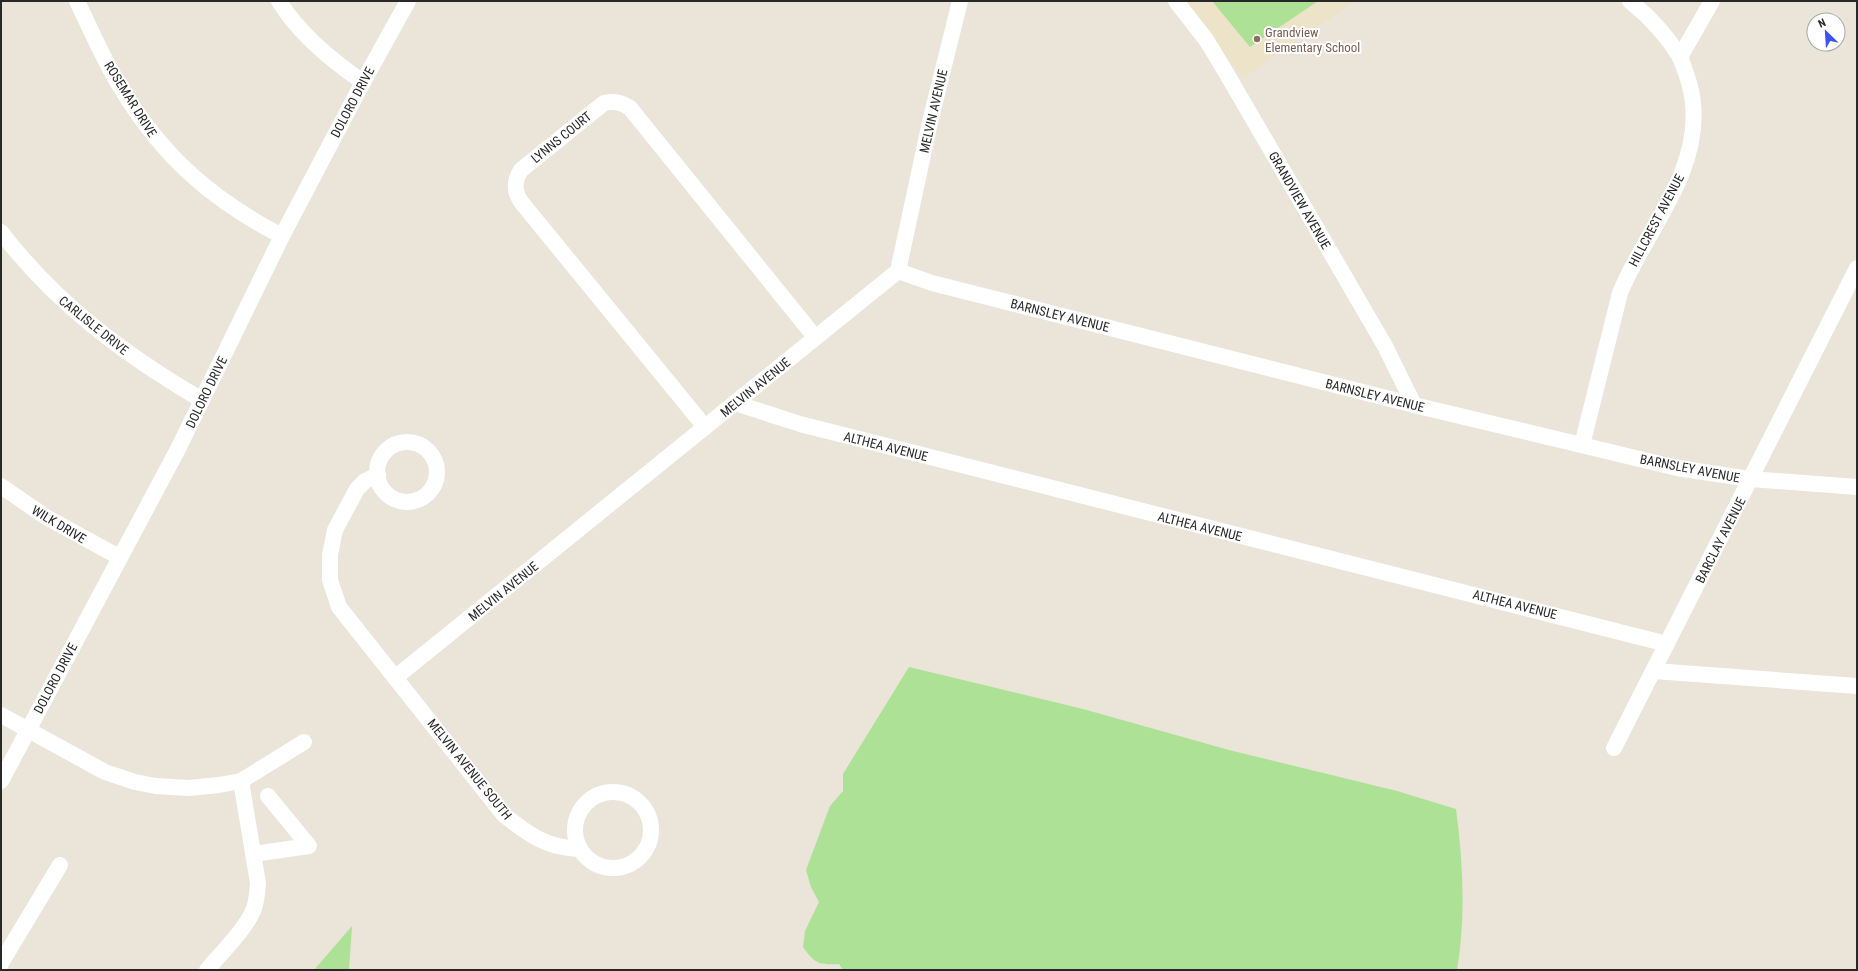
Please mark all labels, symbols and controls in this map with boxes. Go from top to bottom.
north arrow [1806,12,1846,52]
text: N [1816,16,1828,31]
place label: Grandview Elementary School [1265,25,1360,55]
marker: Grandview Elementary School [1252,34,1262,44]
street label: ROSEMAR DRIVE [101,59,160,140]
street label: DOLORO DRIVE [328,64,377,140]
street label: MELVIN AVENUE [917,68,950,154]
street label: LYNNS COURT [528,108,595,166]
street label: GRANDVIEW AVENUE [1266,149,1334,252]
street label: HILLCREST AVENUE [1626,171,1687,269]
street label: CARLISLE DRIVE [56,293,131,358]
street label: BARNSLEY AVENUE [1009,296,1111,335]
street label: DOLORO DRIVE [183,354,230,430]
street label: MELVIN AVENUE [717,355,793,420]
street label: BARNSLEY AVENUE [1324,376,1426,415]
street label: ALTHEA AVENUE [842,429,930,464]
street label: BARNSLEY AVENUE [1639,451,1741,486]
street label: BARCLAY AVENUE [1692,495,1749,586]
street label: WILK DRIVE [29,502,89,546]
street label: ALTHEA AVENUE [1156,509,1244,544]
street label: MELVIN AVENUE [465,559,541,624]
street label: ALTHEA AVENUE [1471,587,1559,622]
street label: DOLORO DRIVE [31,640,80,716]
street label: MELVIN AVENUE SOUTH [424,716,515,823]

